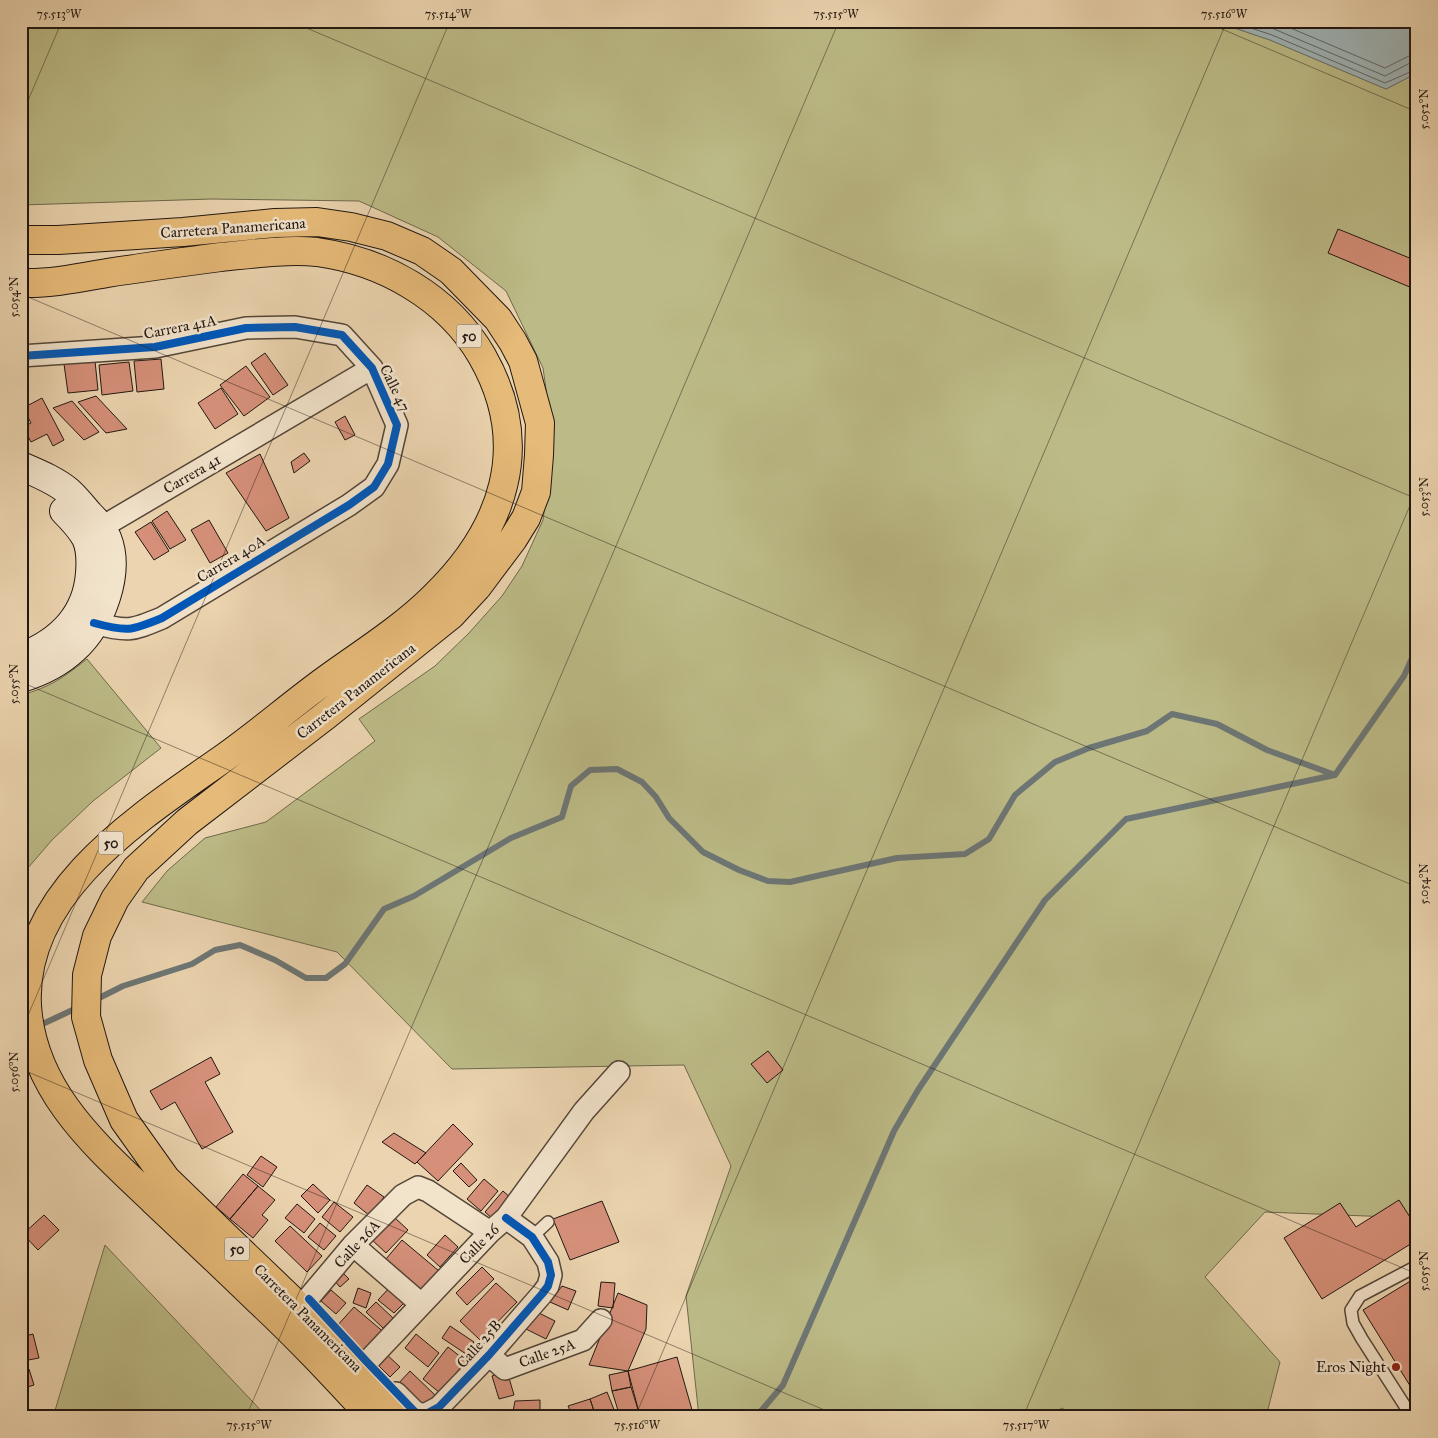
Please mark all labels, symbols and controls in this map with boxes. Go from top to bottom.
text: 75.513°W [37,7,82,21]
text: 75.514°W [425,7,472,21]
text: 75.515°W [813,7,859,21]
text: 75.516°W [1201,7,1248,21]
text: 5.052°N [1417,89,1431,129]
street label: Carretera Panamericana [160,214,307,242]
text: 5.054°N [7,276,21,318]
street label: Carrera 41A [142,311,218,343]
road number: 50 [456,324,482,348]
street label: Calle 47 [376,362,414,414]
street label: Carrera 41 [160,450,224,498]
text: 5.053°N [1417,477,1431,517]
street label: Carrera 40A [194,532,268,586]
street label: Carretera Panamericana [293,639,419,743]
text: 5.055°N [7,664,21,704]
road number: 50 [98,831,124,854]
text: 5.054°N [1417,863,1431,905]
text: 5.056°N [7,1051,21,1093]
street label: Calle 26A [330,1216,384,1272]
street label: Calle 26 [455,1219,504,1268]
road number: 50 [224,1238,250,1260]
text: 5.055°N [1417,1251,1431,1291]
street label: Carretera Panamericana [250,1260,366,1376]
street label: Calle 25B [453,1316,505,1372]
street label: Calle 25A [516,1335,578,1371]
place label: Eros Night [1316,1358,1387,1376]
marker: Eros Night [1390,1361,1402,1373]
text: 75.515°W [226,1418,272,1432]
text: 75.516°W [614,1418,661,1432]
text: 75.517°W [1003,1418,1050,1432]

